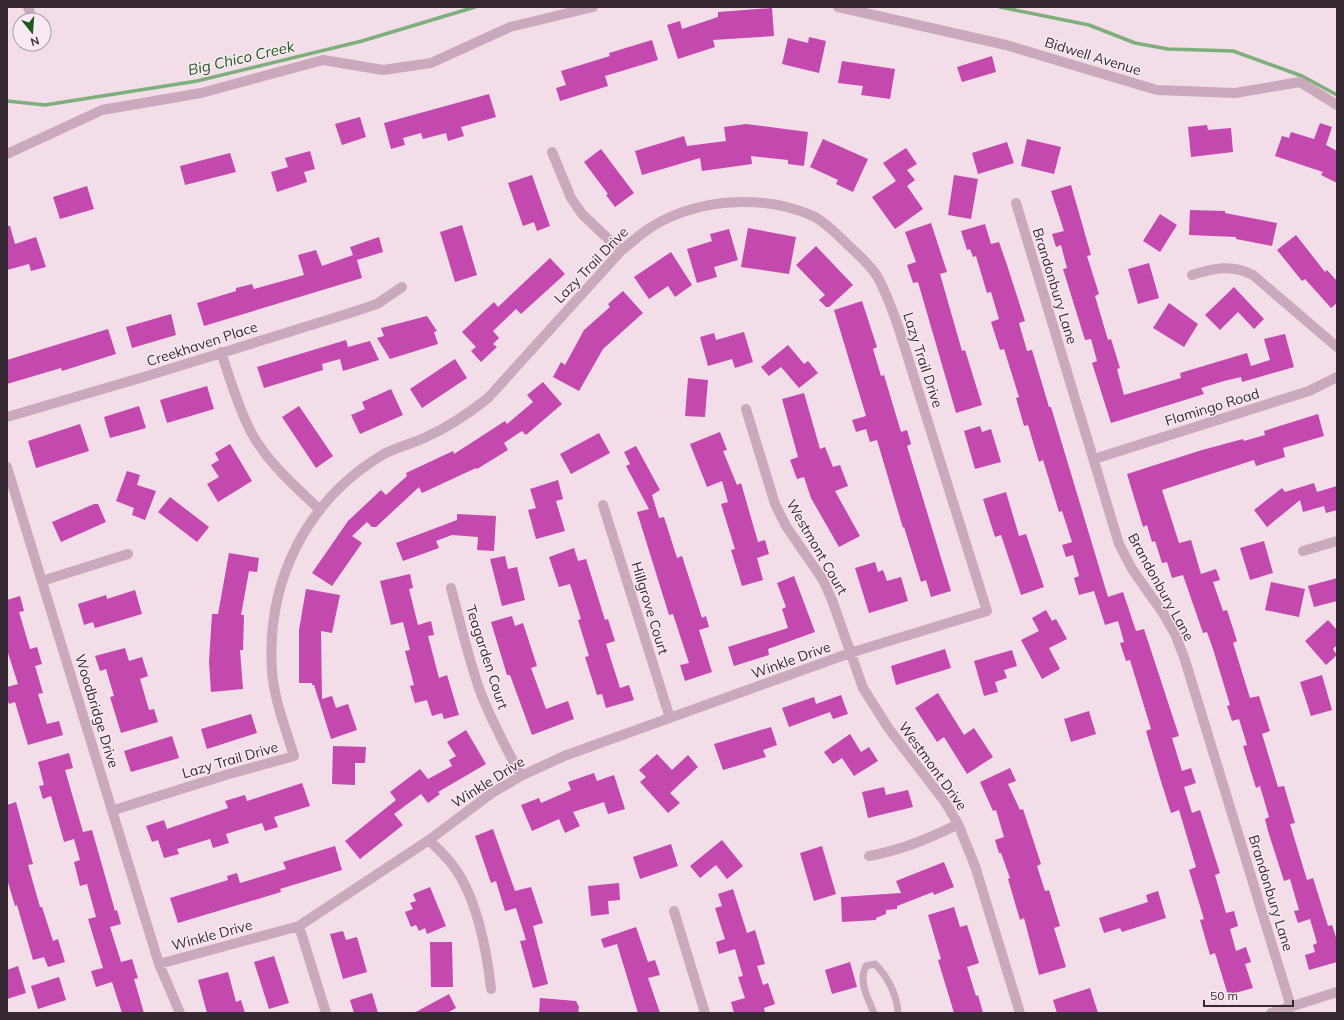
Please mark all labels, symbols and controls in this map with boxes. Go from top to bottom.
north arrow [12,12,52,52]
street label: Bidwell Avenue [1043,33,1143,79]
text: N [29,34,41,49]
water label: Big Chico Creek [186,36,297,79]
street label: Lazy Trail Drive [550,223,632,307]
street label: Brandonbury Lane [1029,226,1081,346]
street label: Lazy Trail Drive [899,310,947,410]
street label: Creekhaven Place [144,318,260,370]
street label: Flamingo Road [1163,384,1261,430]
street label: Westmont Court [783,496,852,598]
street label: Brandonbury Lane [1124,530,1198,644]
street label: Hillgrove Court [627,559,673,657]
street label: Teagarden Court [462,603,512,712]
street label: Winkle Drive [749,637,833,683]
street label: Woodbridge Drive [71,652,123,770]
street label: Westmont Drive [895,718,971,814]
street label: Lazy Trail Drive [180,738,280,782]
street label: Winkle Drive [448,752,528,812]
street label: Brandonbury Lane [1245,833,1297,953]
street label: Winkle Drive [170,916,254,954]
scale bar [1204,982,1293,1008]
text: 50 m [1210,988,1238,1003]

